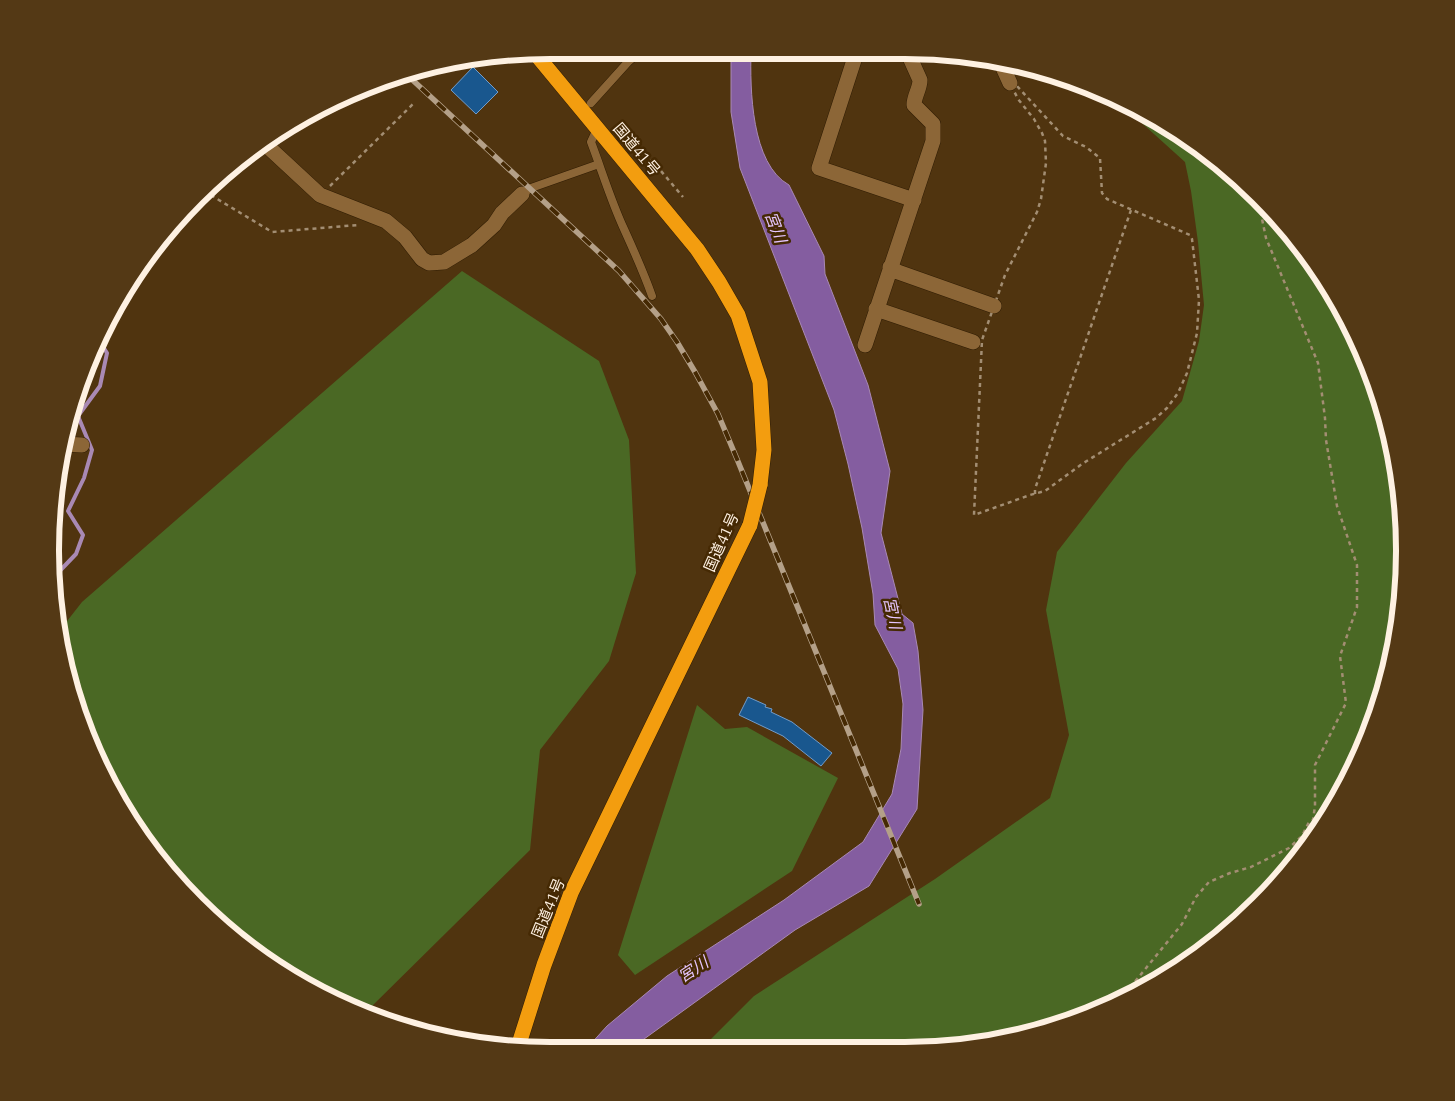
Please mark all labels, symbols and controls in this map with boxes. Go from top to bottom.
street label: 国道41号 [609,119,665,179]
water label: 宮川 [761,208,792,247]
street label: 国道41号 [700,509,742,575]
water label: 宮川 [880,595,907,633]
street label: 国道41号 [527,875,569,941]
water label: 宮川 [674,951,714,986]

